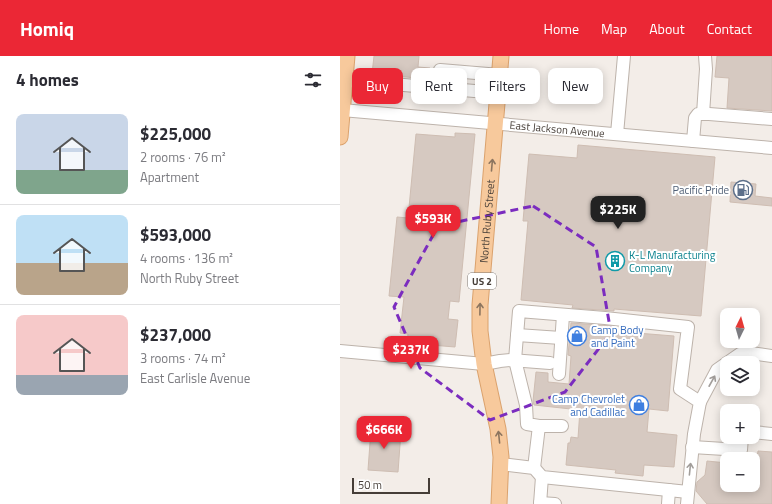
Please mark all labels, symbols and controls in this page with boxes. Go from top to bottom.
text: Homiq [20,14,74,43]
text: Home [544,18,579,39]
text: Map [601,18,627,39]
text: About [649,18,685,39]
text: Contact [707,18,752,39]
text: 4 homes [16,67,79,93]
chip: Buy [352,68,403,104]
chip: Rent [411,68,467,104]
chip: Filters [475,68,540,104]
chip: New [548,68,603,104]
icon: filters [302,69,324,91]
street label: East Jackson Avenue [509,117,606,141]
text: $225,000 [140,121,211,147]
icon: home [48,130,96,178]
text: 2 rooms · 76 m² [140,147,226,167]
one-way arrow [488,159,496,172]
text: Apartment [140,167,199,187]
street label: North Ruby Street [476,179,499,264]
fuel station icon: Pacific Pride [732,179,754,201]
place label: Pacific Pride [672,182,729,198]
pin: $225K [590,196,646,230]
text: $225K [600,199,636,219]
pin: $593K [405,205,461,239]
text: $593K [415,208,451,228]
text: $593,000 [140,222,211,248]
icon: home [48,231,96,279]
place label: K-L Manufacturing Company [629,247,716,276]
text: 4 rooms · 136 m² [140,248,233,268]
building icon: K-L Manufacturing Company [604,250,626,272]
text: North Ruby Street [140,268,239,288]
road number: US 2 [468,273,496,289]
one-way arrow [476,303,484,316]
north arrow [720,308,760,348]
map controls [720,308,760,492]
text: $237,000 [140,322,211,348]
place label: Camp Body and Paint [591,322,644,351]
shop icon: Camp Body and Paint [566,325,588,347]
icon: home [48,331,96,379]
pin: $237K [383,336,439,370]
text: $237K [393,339,429,359]
text: 3 rooms · 74 m² [140,348,226,368]
button: layers [720,356,760,396]
text: East Carlisle Avenue [140,368,250,388]
one-way arrow [708,375,716,387]
place label: Camp Chevrolet and Cadillac [552,391,625,420]
shop icon: Camp Chevrolet and Cadillac [628,394,650,416]
button: + [720,404,760,444]
pin: $666K [356,416,412,450]
text: $666K [366,419,402,439]
one-way arrow [495,431,503,444]
button: − [720,452,760,492]
one-way arrow [686,463,694,476]
scale bar [352,476,430,495]
text: 50 m [358,477,382,493]

